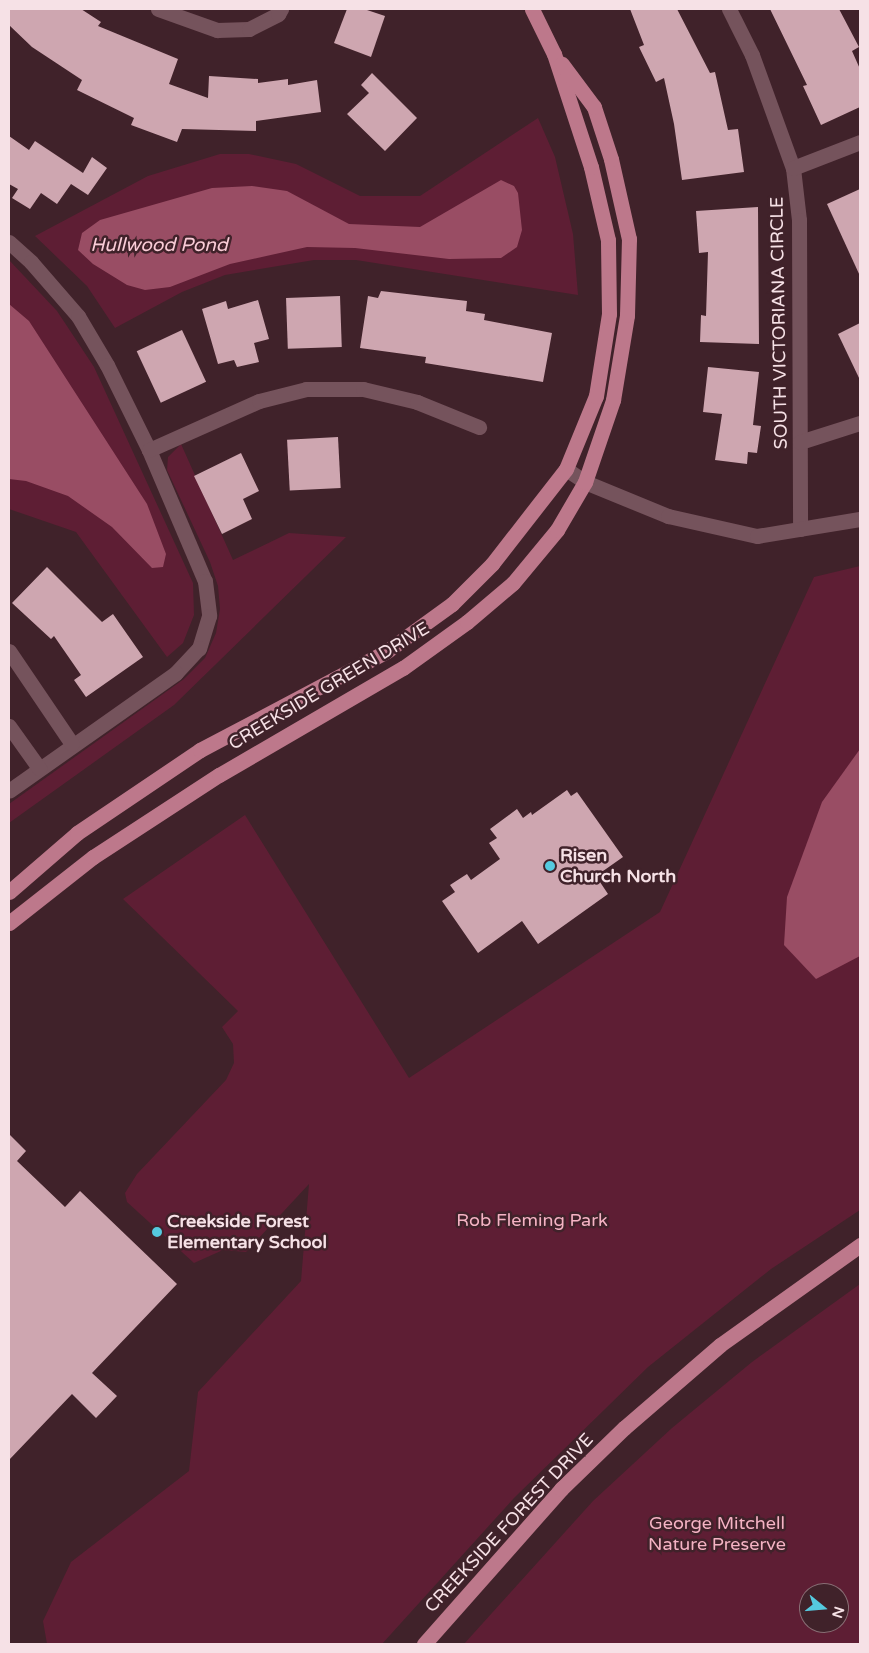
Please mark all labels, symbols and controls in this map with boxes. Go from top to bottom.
street label: SOUTH VICTORIANA CIRCLE [766,197,792,449]
water label: Hullwood Pond [90,235,228,257]
street label: CREEKSIDE GREEN DRIVE [225,617,433,755]
place label: Risen Church North [560,845,676,888]
marker: Risen Church North [544,860,556,872]
park label: Rob Fleming Park [456,1209,608,1231]
place label: Creekside Forest Elementary School [167,1211,327,1254]
marker: Creekside Forest Elementary School [151,1226,163,1238]
street label: CREEKSIDE FOREST DRIVE [420,1429,598,1617]
park label: George Mitchell Nature Preserve [648,1513,786,1556]
north arrow [799,1583,849,1633]
text: N [828,1604,848,1620]

